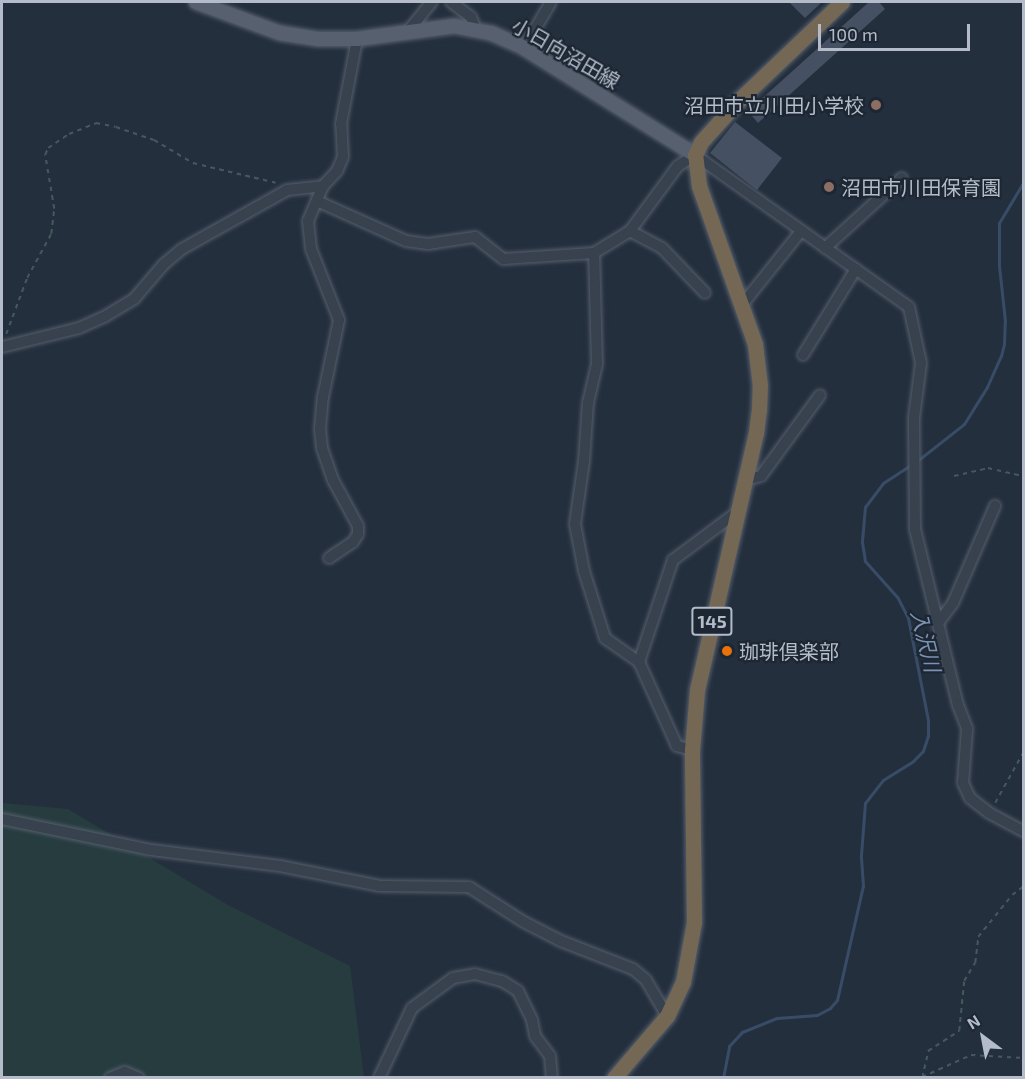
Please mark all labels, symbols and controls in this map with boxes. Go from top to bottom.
scale bar [821,12,972,50]
street label: 小日向沼田線 [508,13,624,93]
text: 100 m [829,23,878,45]
place label: 沼田市立川田小学校 [684,93,864,117]
marker: 沼田市立川田小学校 [869,98,883,112]
place label: 沼田市川田保育園 [841,175,1001,199]
marker: 沼田市川田保育園 [822,180,836,194]
road number: 145 [691,606,733,636]
water label: 入沢川 [906,607,946,675]
place label: 珈琲倶楽部 [739,639,839,663]
marker: 珈琲倶楽部 [720,644,734,658]
north arrow [953,1007,1013,1067]
text: N [963,1010,983,1032]

